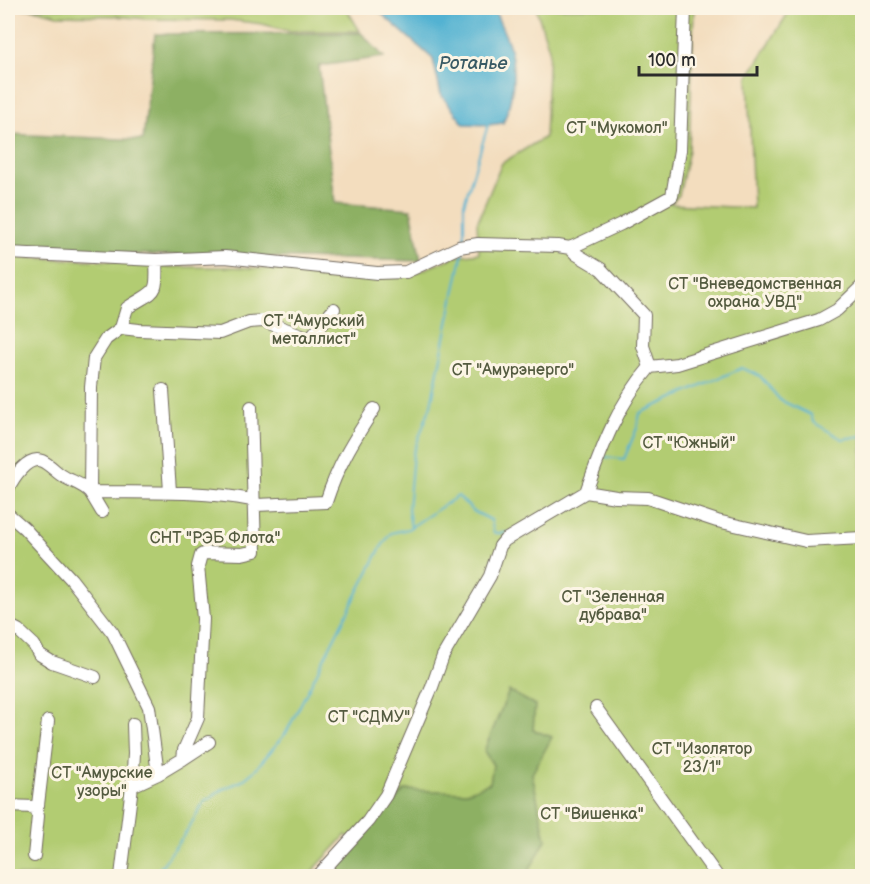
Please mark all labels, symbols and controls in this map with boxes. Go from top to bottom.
scale bar [639,39,758,77]
text: 100 m [648,50,696,71]
water label: Ротанье [439,53,507,74]
park label: СТ "Мукомол" [566,119,668,138]
park label: СТ "Вневедомственная охрана УВД" [668,275,842,312]
park label: СТ "Амурский металлист" [263,312,365,349]
park label: СТ "Амурэнерго" [452,361,574,380]
park label: СТ "Южный" [643,434,735,453]
park label: СНТ "РЭБ Флота" [150,529,280,548]
park label: СТ "Зеленная дубрава" [561,588,665,625]
park label: СТ "СДМУ" [328,708,410,727]
park label: СТ "Изолятор 23/1" [652,740,752,777]
park label: СТ "Амурские узоры" [51,764,153,801]
park label: СТ "Вишенка" [540,805,644,824]

